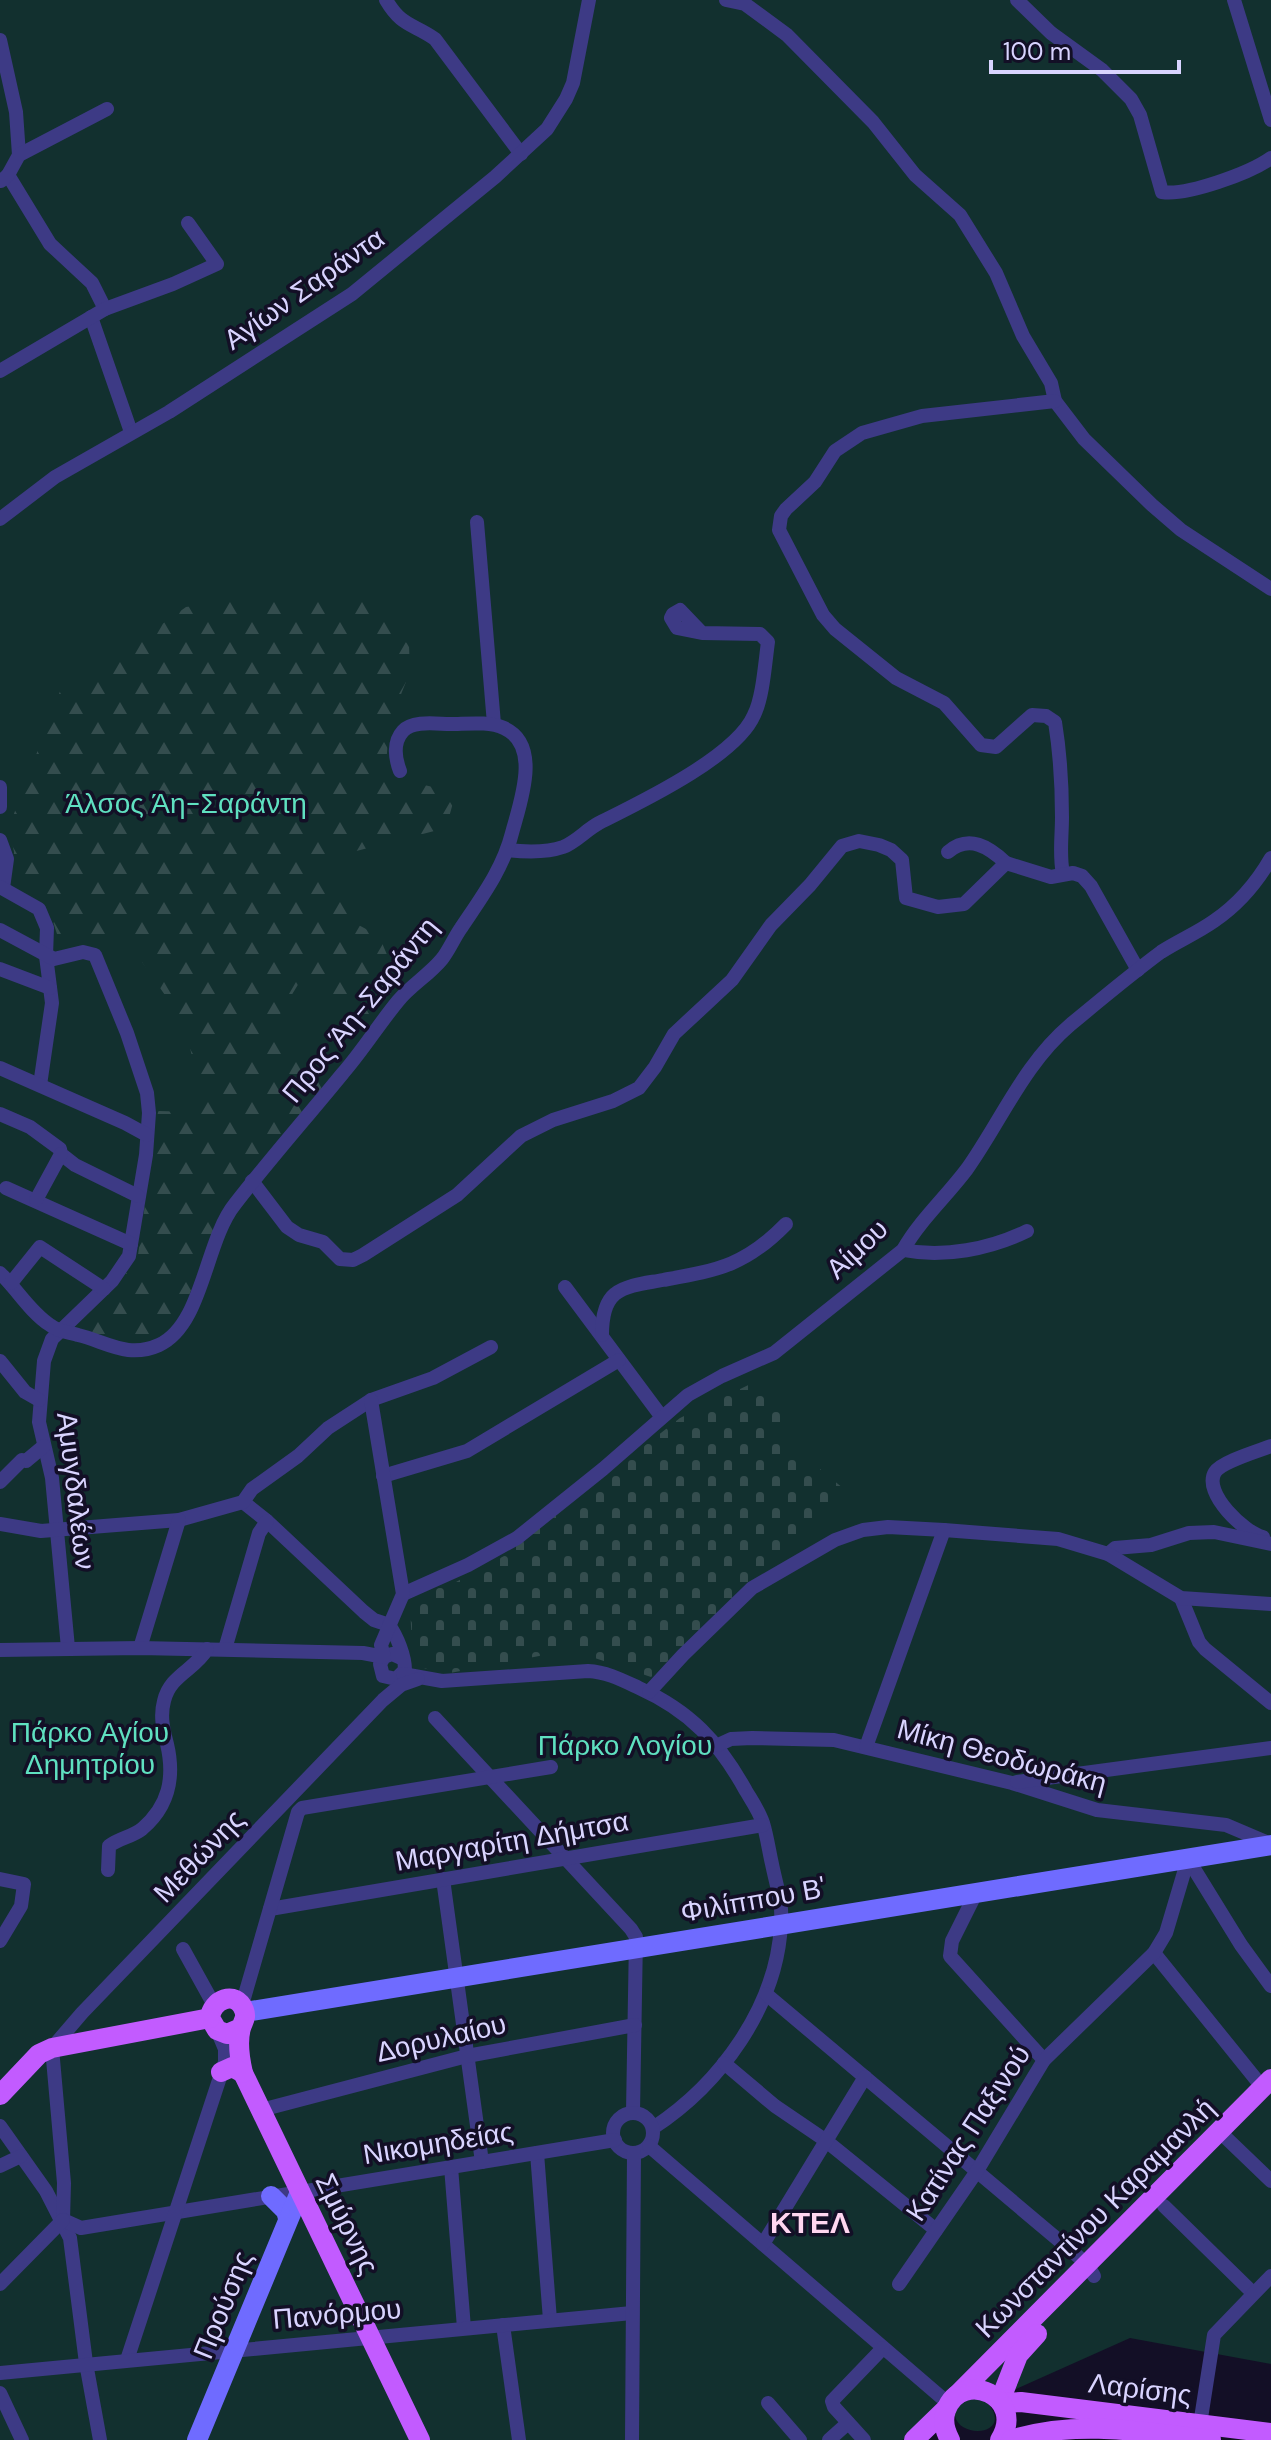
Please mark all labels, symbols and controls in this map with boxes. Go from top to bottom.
scale bar [991,24,1179,74]
text: 100 m [1003,36,1071,67]
street label: Αγίων Σαράντα [216,220,392,358]
park label: Άλσος Άη-Σαράντη [65,785,307,822]
street label: Προς Άη-Σαράντη [274,910,446,1110]
street label: Αίμου [818,1211,896,1287]
street label: Αμυγδαλέων [48,1410,104,1572]
street label: Μίκη Θεοδωράκη [893,1710,1111,1802]
park label: Πάρκο Αγίου Δημητρίου [11,1714,169,1783]
park label: Πάρκο Λογίου [538,1727,712,1764]
street label: Μεθώνης [145,1801,253,1911]
street label: Μαργαρίτη Δήμτσα [392,1802,632,1880]
street label: Φιλίππου Β' [678,1869,828,1931]
street label: Δορυλαίου [372,2005,510,2071]
street label: Κατίνας Παξινού [897,2038,1039,2228]
street label: Κωνσταντίνου Καραμανλή [967,2090,1223,2346]
street label: Νικομηδείας [360,2113,516,2173]
street label: Σμύρνης [307,2167,387,2281]
district label: ΚΤΕΛ [770,2203,850,2242]
street label: Προύσης [185,2246,261,2364]
street label: Πανόρμου [271,2290,403,2338]
street label: Λαρίσης [1086,2364,1194,2414]

